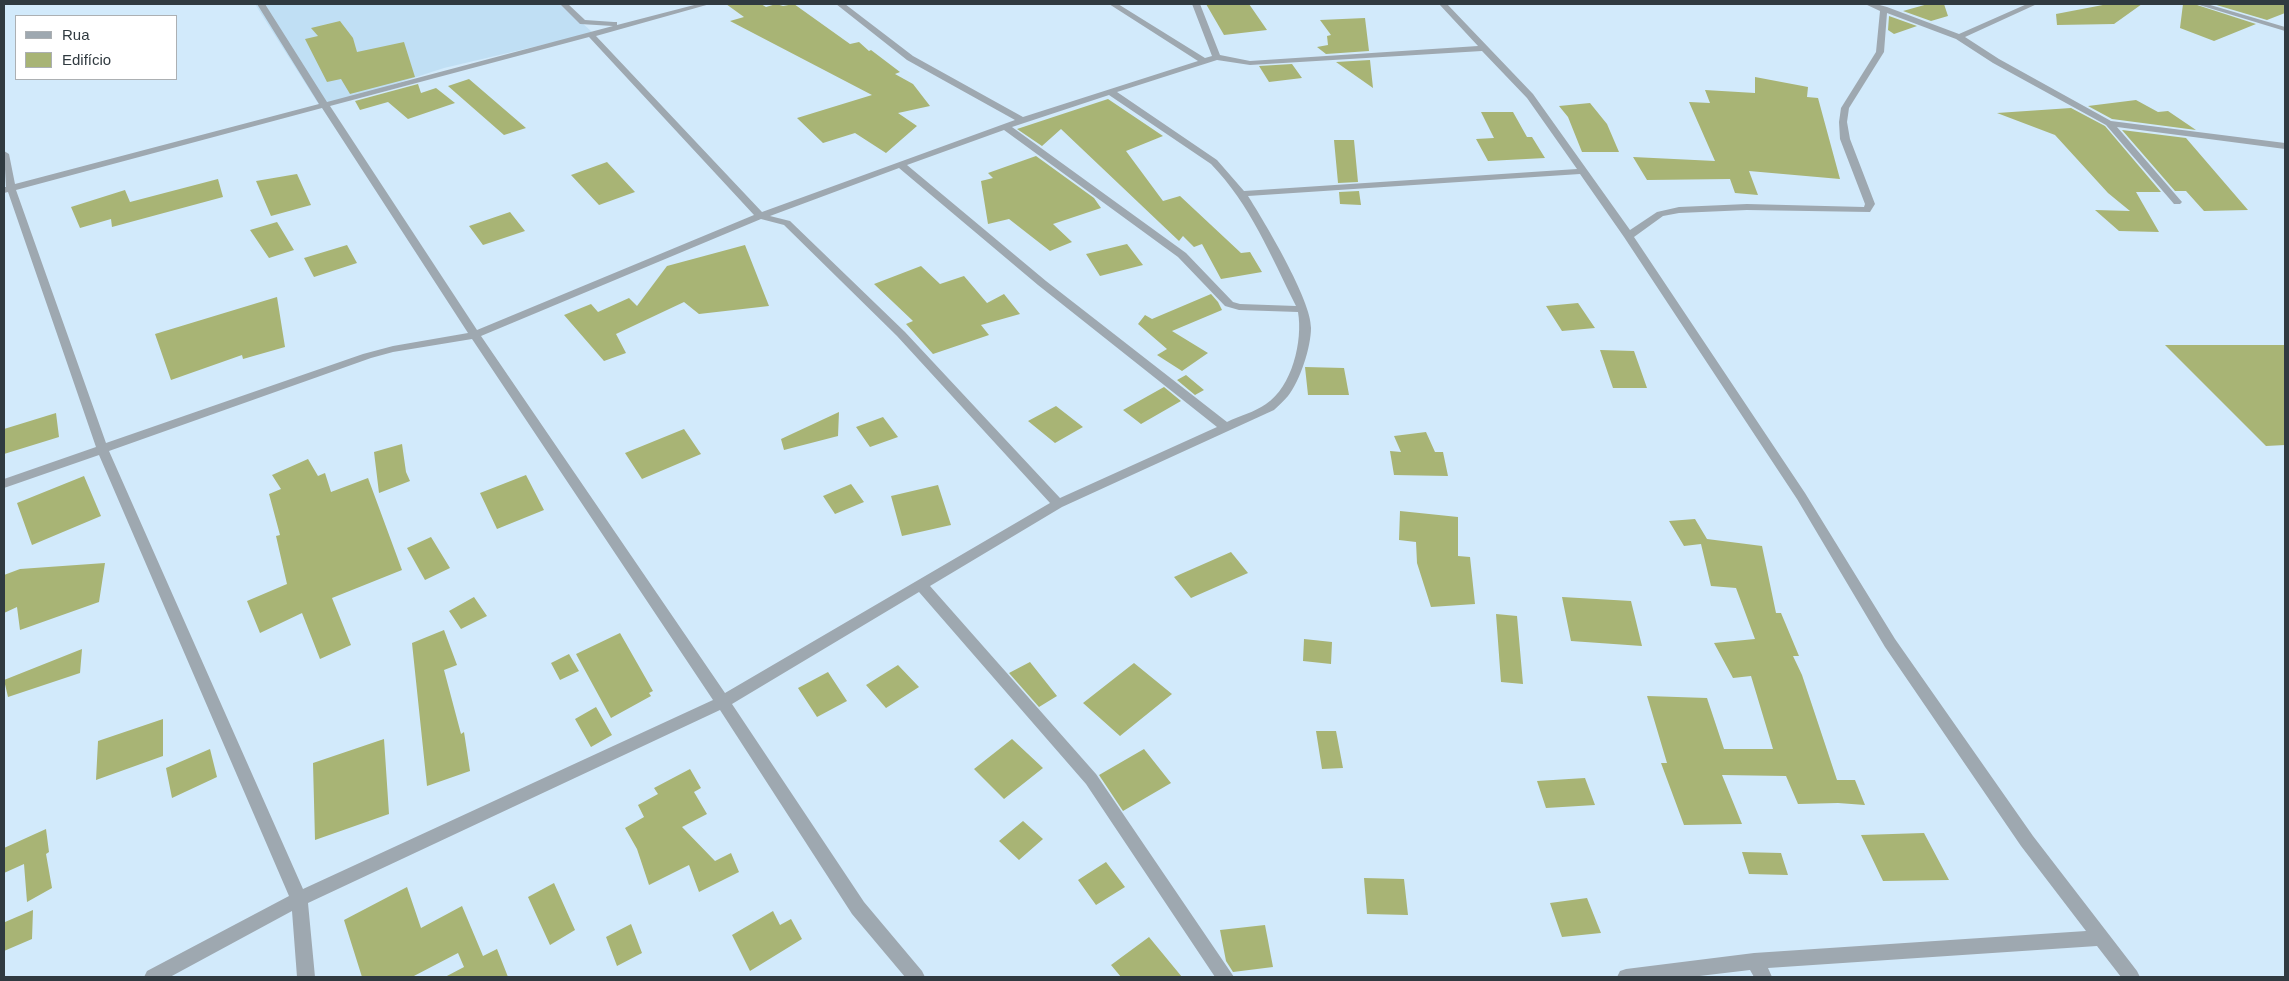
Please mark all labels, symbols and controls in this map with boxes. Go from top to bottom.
legend [15,15,178,80]
text: Rua [62,26,90,43]
text: Edifício [62,51,111,68]

